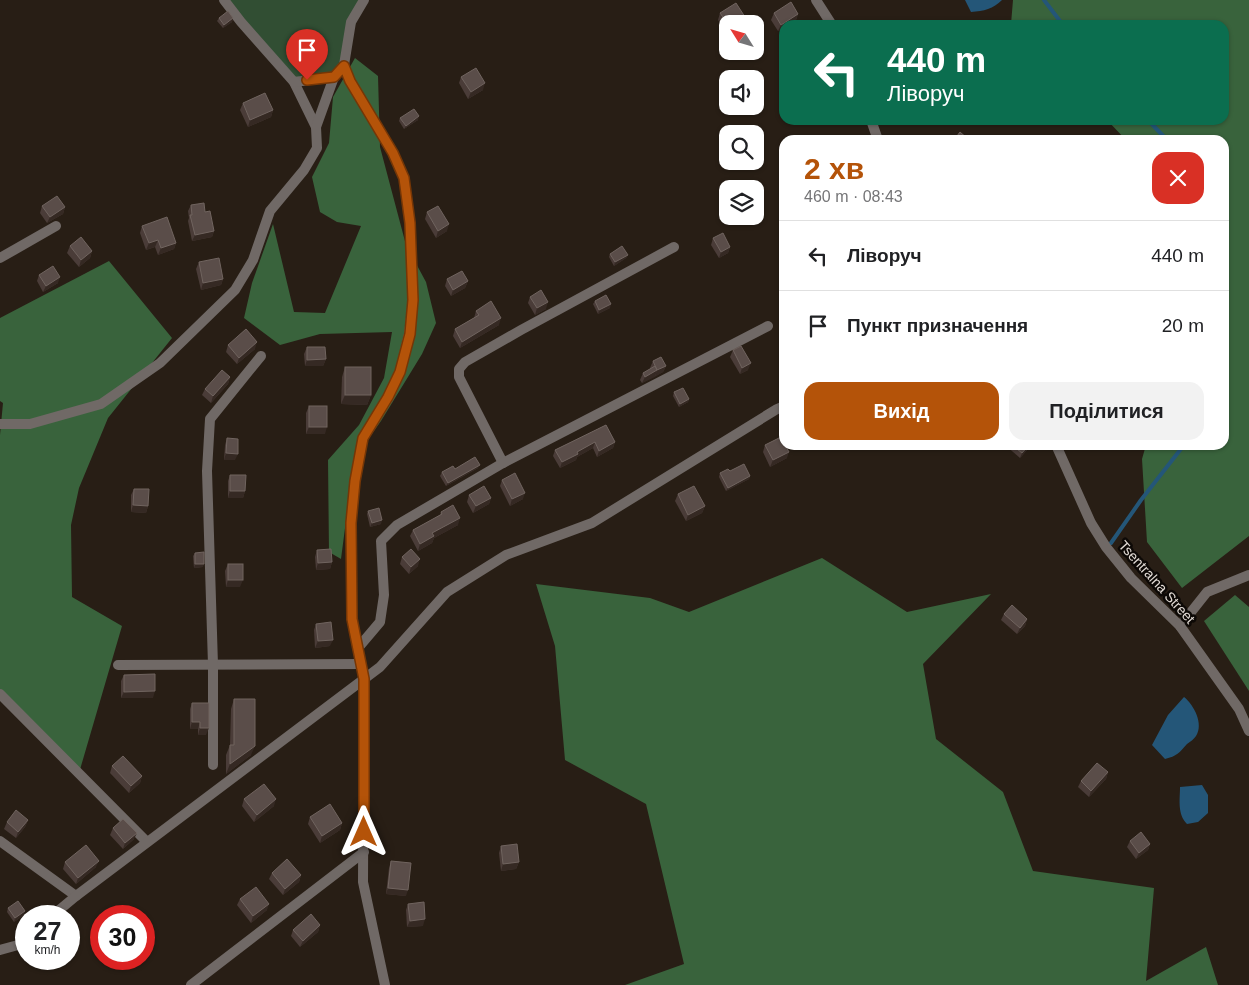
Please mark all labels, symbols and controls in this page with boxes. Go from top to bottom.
north arrow [719,15,764,60]
map controls [719,15,764,225]
pin [286,29,328,80]
icon: arrive [293,36,321,64]
icon: left [804,40,869,105]
text: 440 m [887,40,986,79]
button: sound [719,70,764,115]
text: Ліворуч [887,81,964,106]
button: search [719,125,764,170]
text: 2 хв [804,152,864,185]
button: close [1152,152,1204,204]
button: layers [719,180,764,225]
text: 460 m · 08:43 [804,188,903,205]
icon: left [804,242,832,270]
text: Ліворуч [847,245,922,266]
text: 440 m [1151,245,1204,266]
icon: arrive [804,312,832,340]
text: Пункт призначення [847,315,1028,336]
text: 20 m [1162,315,1204,336]
button: Вихід [804,382,999,440]
button: Поділитися [1009,382,1204,440]
street label: Tsentralna Street [1116,537,1198,627]
position arrow [337,805,389,857]
speed limit sign: 30 [90,905,155,970]
text: 27 [34,917,61,945]
text: km/h [34,943,61,957]

